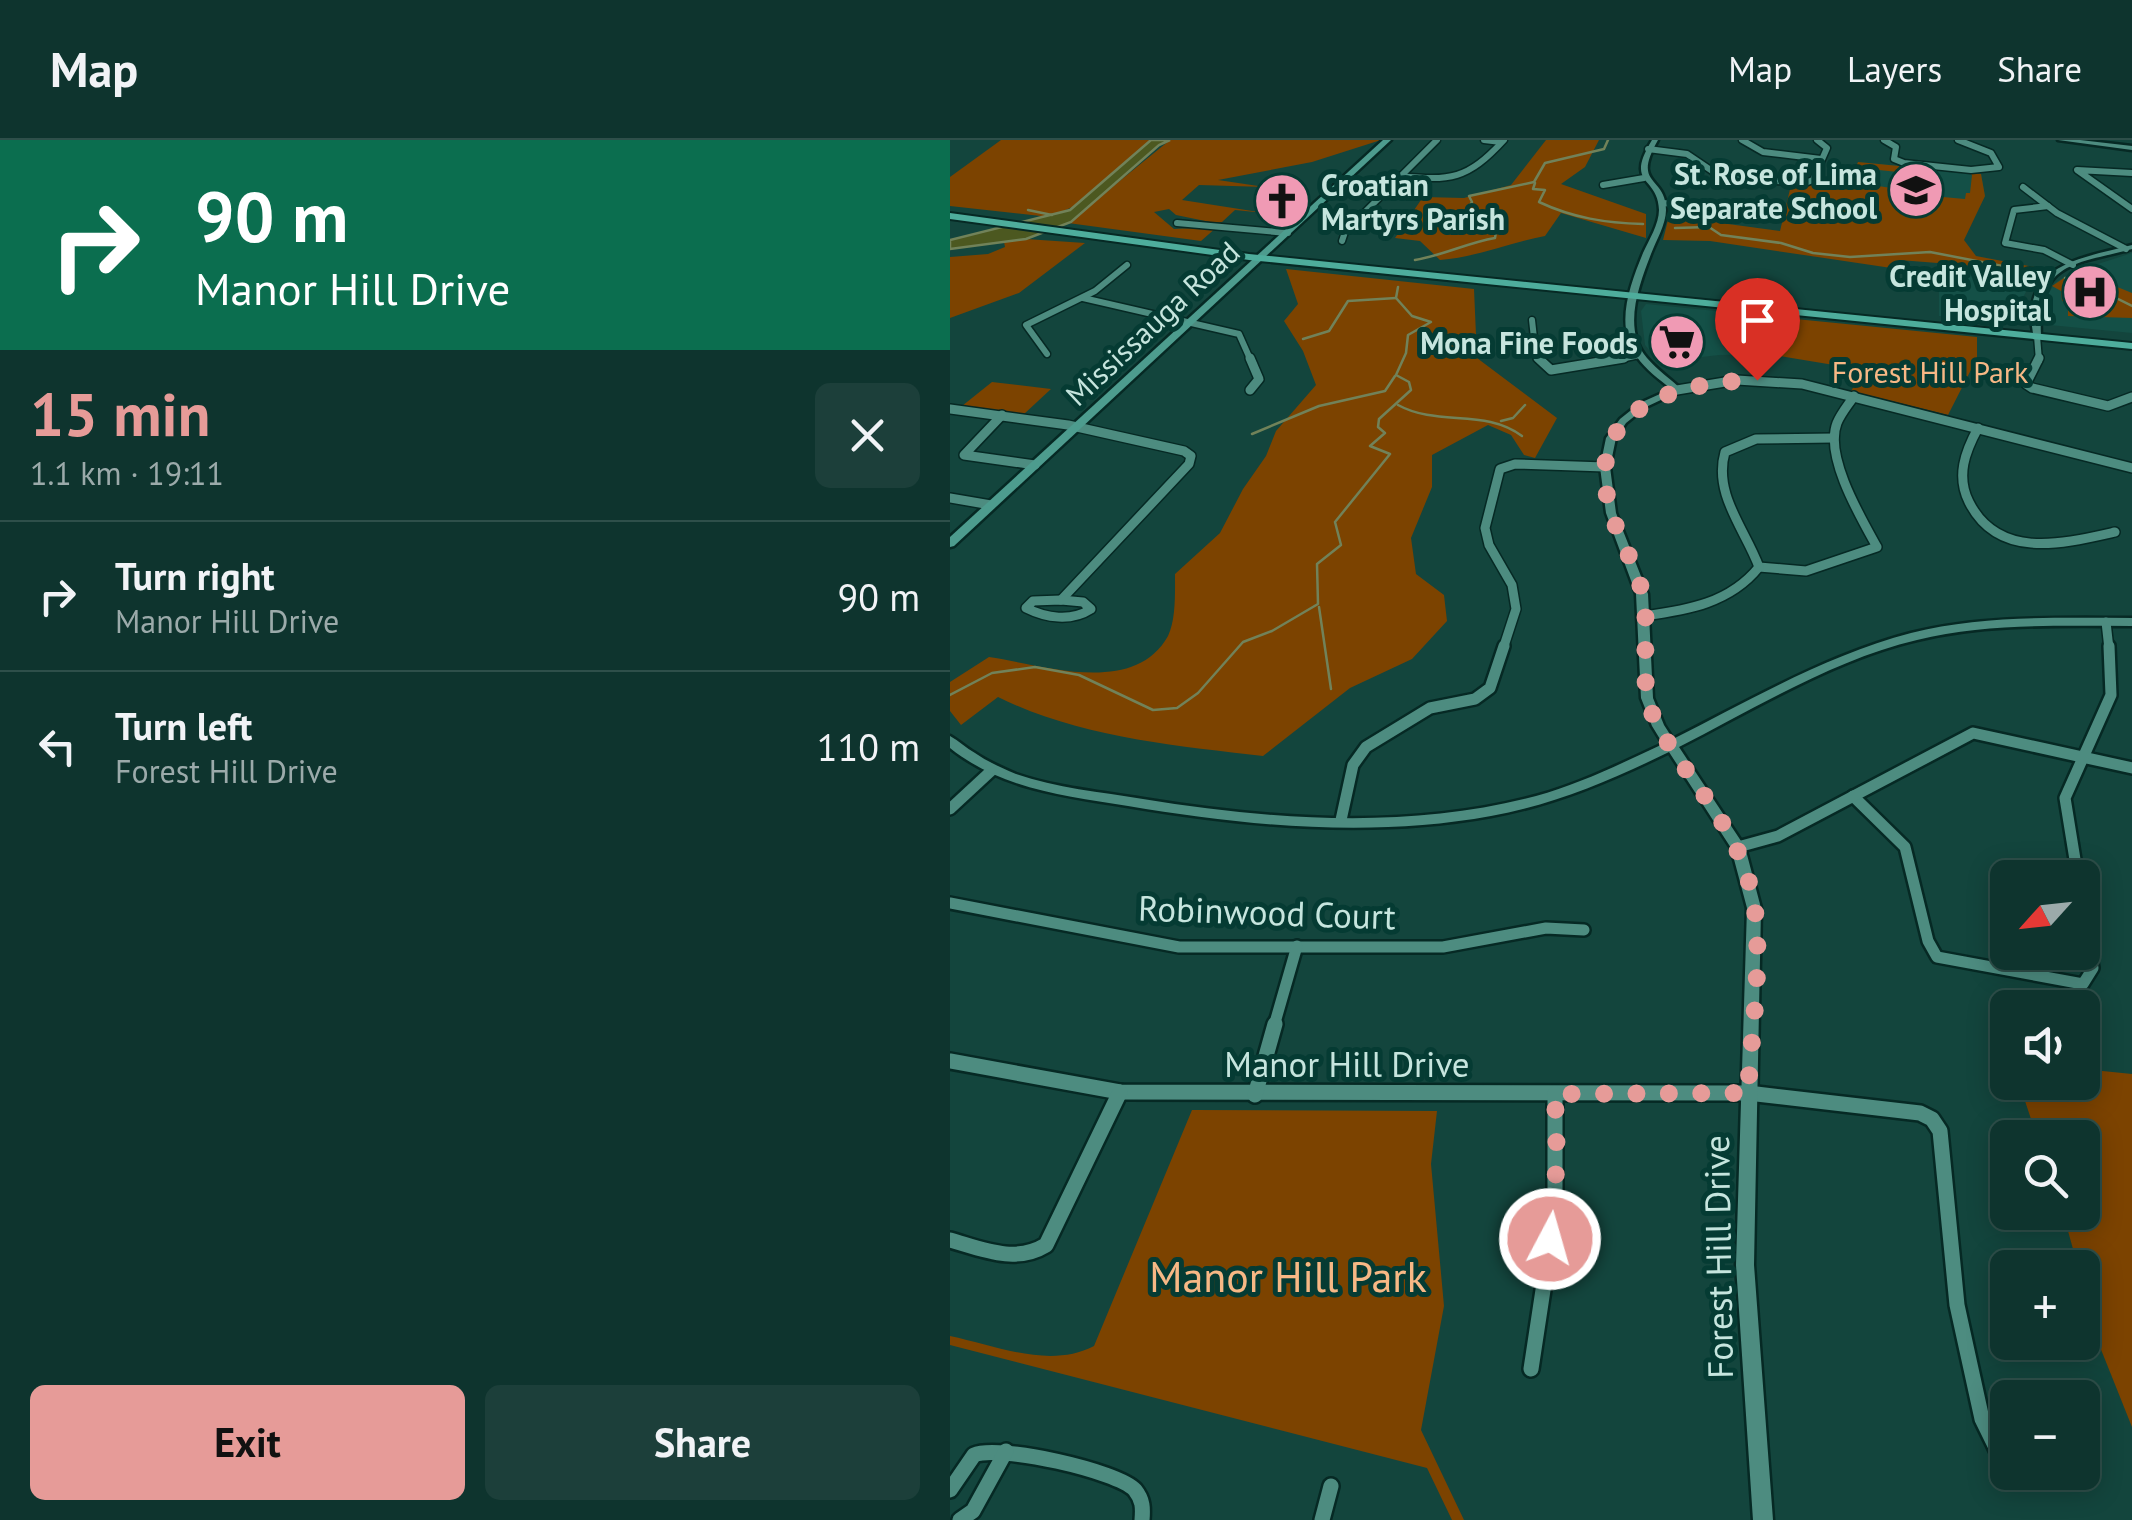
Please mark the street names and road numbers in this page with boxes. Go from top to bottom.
street label: Mississauga Road [1057,232,1247,414]
street label: Robinwood Court [1137,885,1397,939]
street label: Manor Hill Drive [1224,1041,1470,1087]
street label: Forest Hill Drive [1693,1135,1743,1379]

